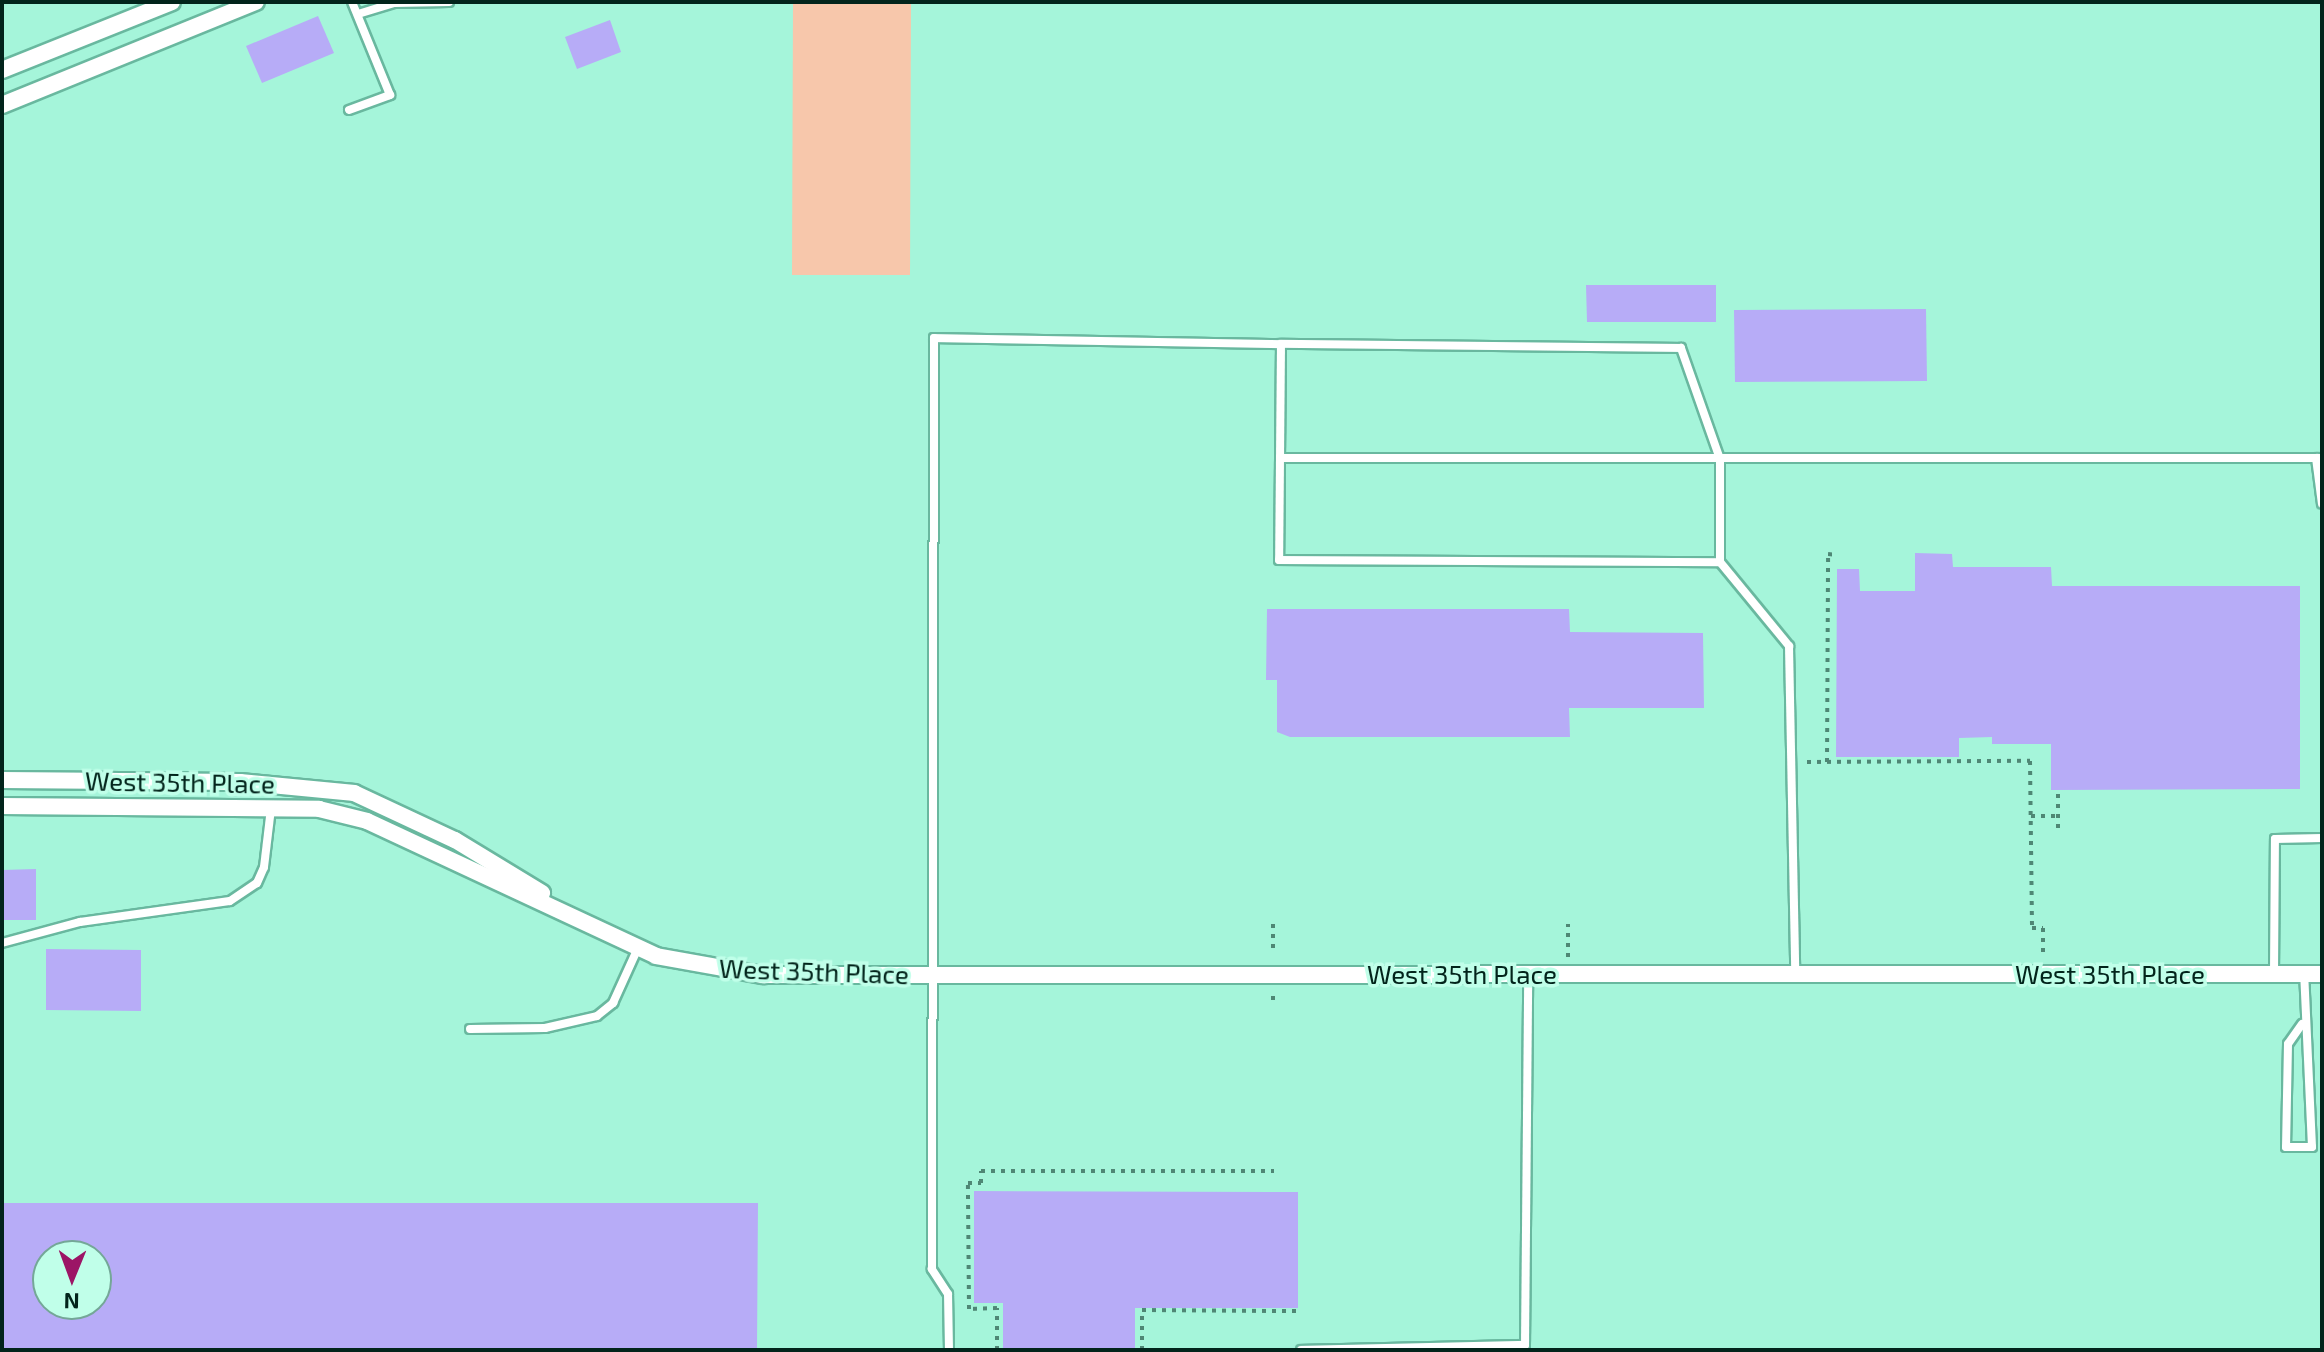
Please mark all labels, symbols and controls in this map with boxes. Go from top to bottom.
street label: West 35th Place [85,765,275,799]
street label: West 35th Place [718,952,910,990]
street label: West 35th Place [1367,958,1557,990]
street label: West 35th Place [2015,958,2205,990]
north arrow [32,1240,112,1320]
text: N [63,1289,80,1315]

